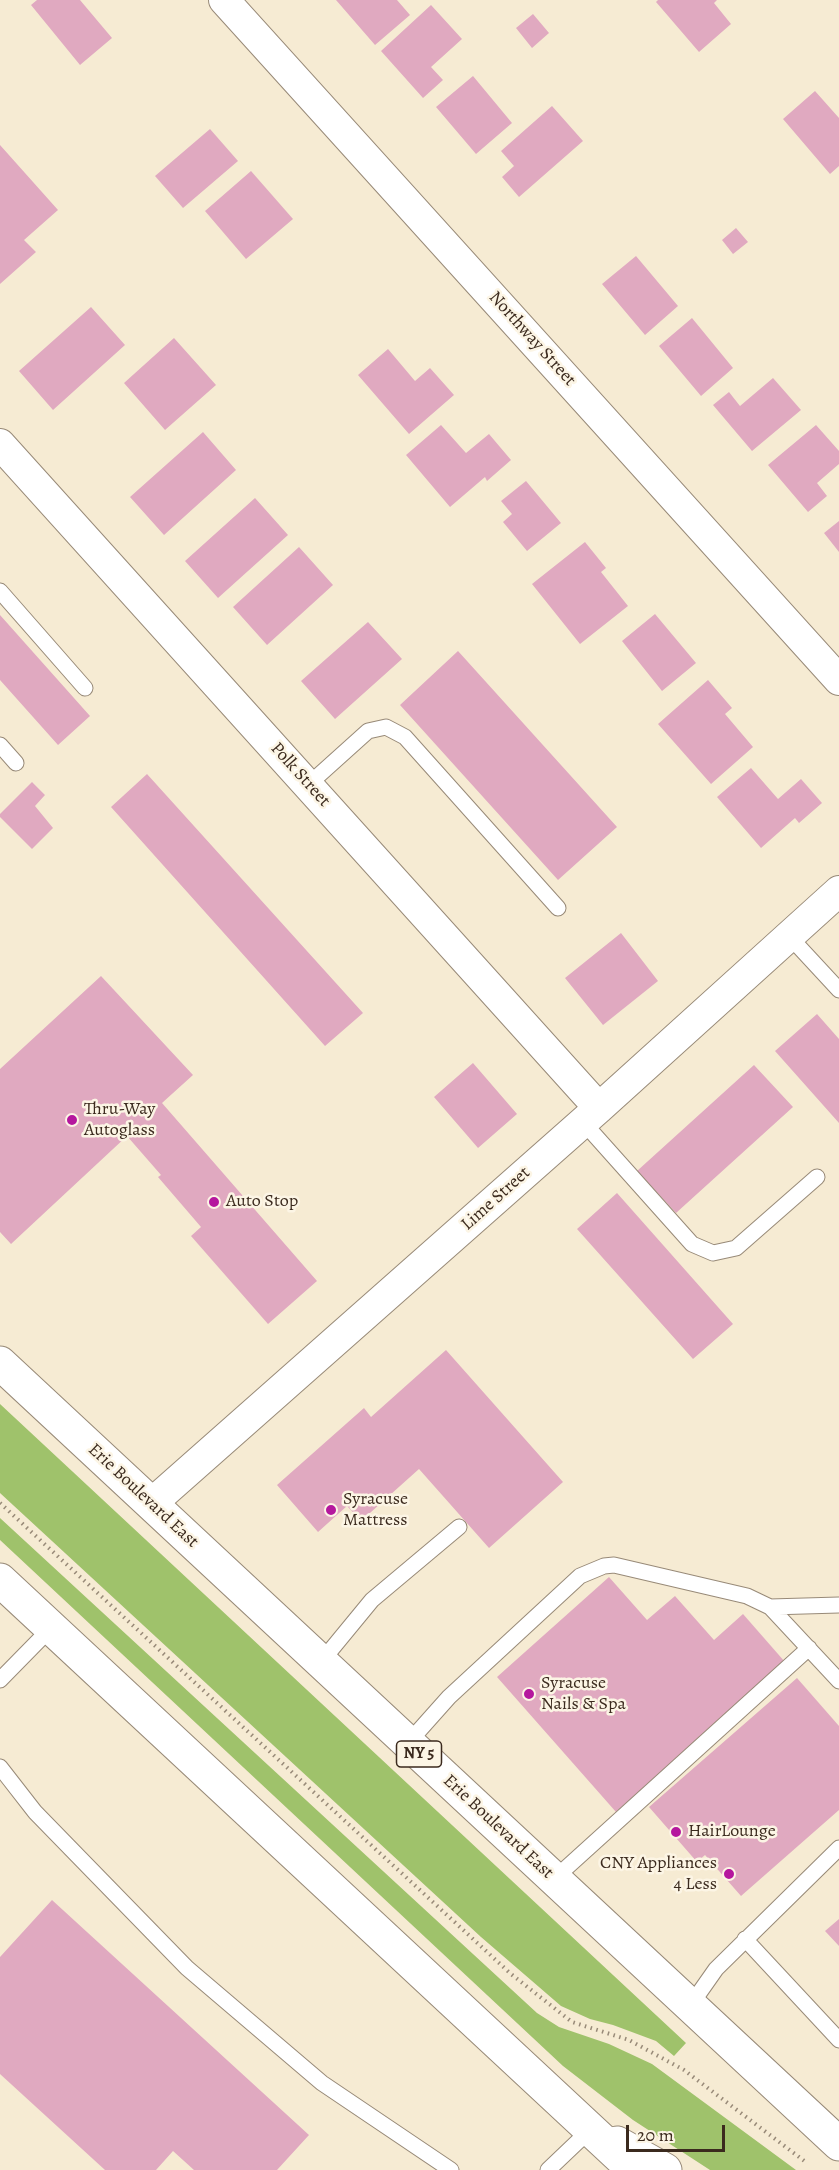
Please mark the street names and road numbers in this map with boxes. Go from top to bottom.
street label: Northway Street [484,287,580,391]
street label: Polk Street [265,738,335,812]
street label: Lime Street [457,1163,535,1235]
street label: Erie Boulevard East [83,1439,203,1553]
road number: NY 5 [396,1741,442,1767]
street label: Erie Boulevard East [438,1770,558,1884]

